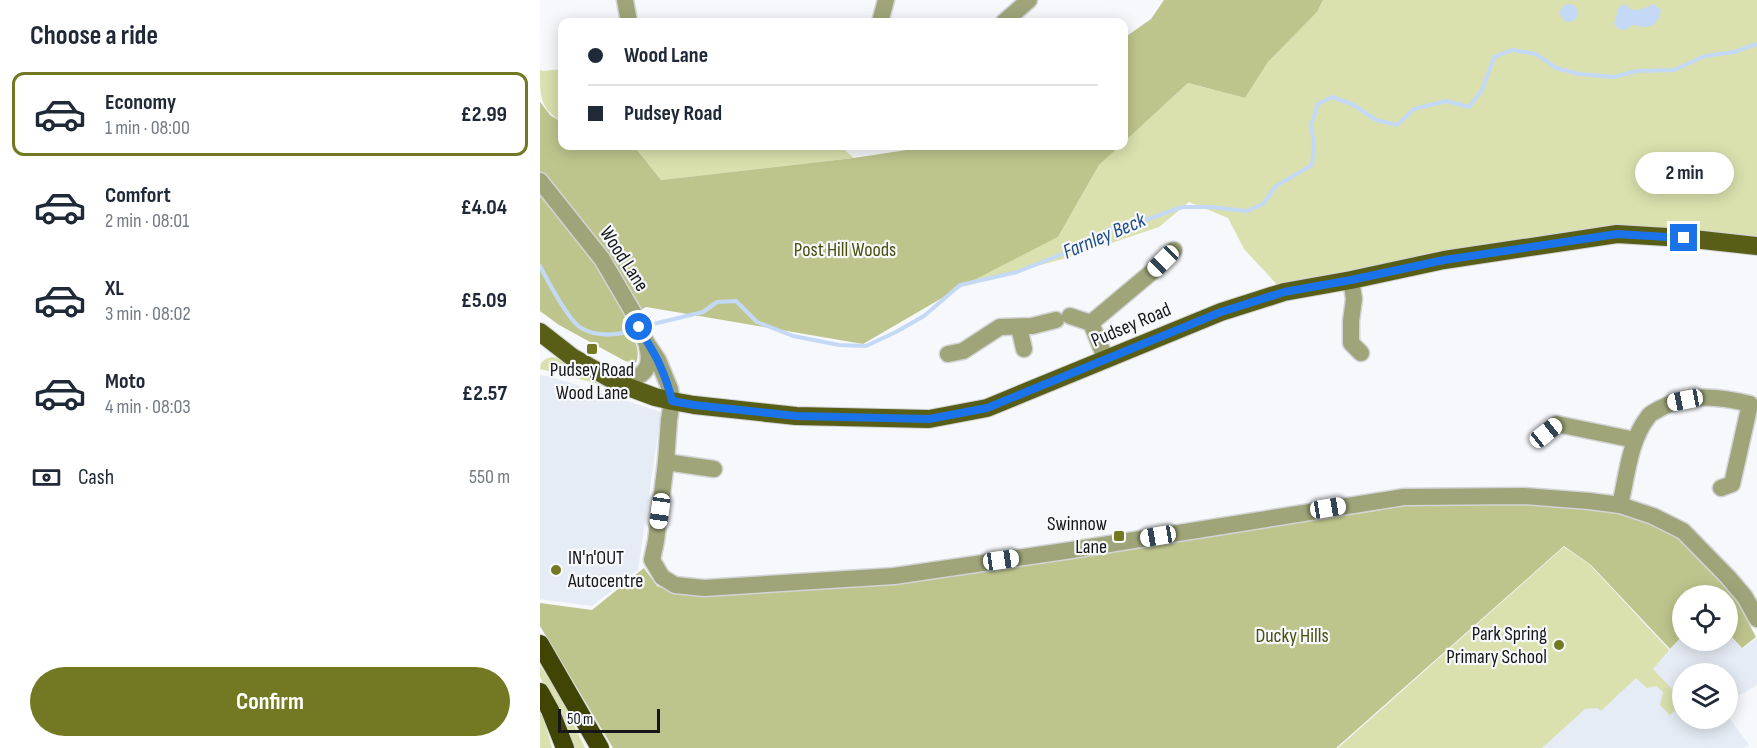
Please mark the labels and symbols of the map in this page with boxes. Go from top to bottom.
callout: 2 min [1634,151,1734,193]
water label: Farnley Beck [1059,207,1150,265]
street label: Wood Lane [594,222,654,296]
route end [1670,224,1697,251]
park label: Post Hill Woods [794,238,896,262]
car [1144,242,1182,280]
street label: Pudsey Road [1087,297,1175,353]
route start [625,313,652,340]
marker: Pudsey Road Wood Lane [585,342,599,356]
place label: Pudsey Road Wood Lane [550,358,634,405]
car [1666,388,1704,412]
car [1526,415,1566,451]
car [649,492,671,530]
car [1309,496,1347,520]
place label: Swinnow Lane [1047,512,1107,559]
car [1139,524,1177,548]
marker: Swinnow Lane [1112,529,1126,543]
place label: IN'n'OUT Autocentre [567,546,643,593]
car [982,549,1020,571]
marker: IN'n'OUT Autocentre [549,563,563,577]
place label: Park Spring Primary School [1446,622,1547,669]
park label: Ducky Hills [1255,624,1329,648]
marker: Park Spring Primary School [1552,638,1566,652]
scale bar [558,706,660,734]

